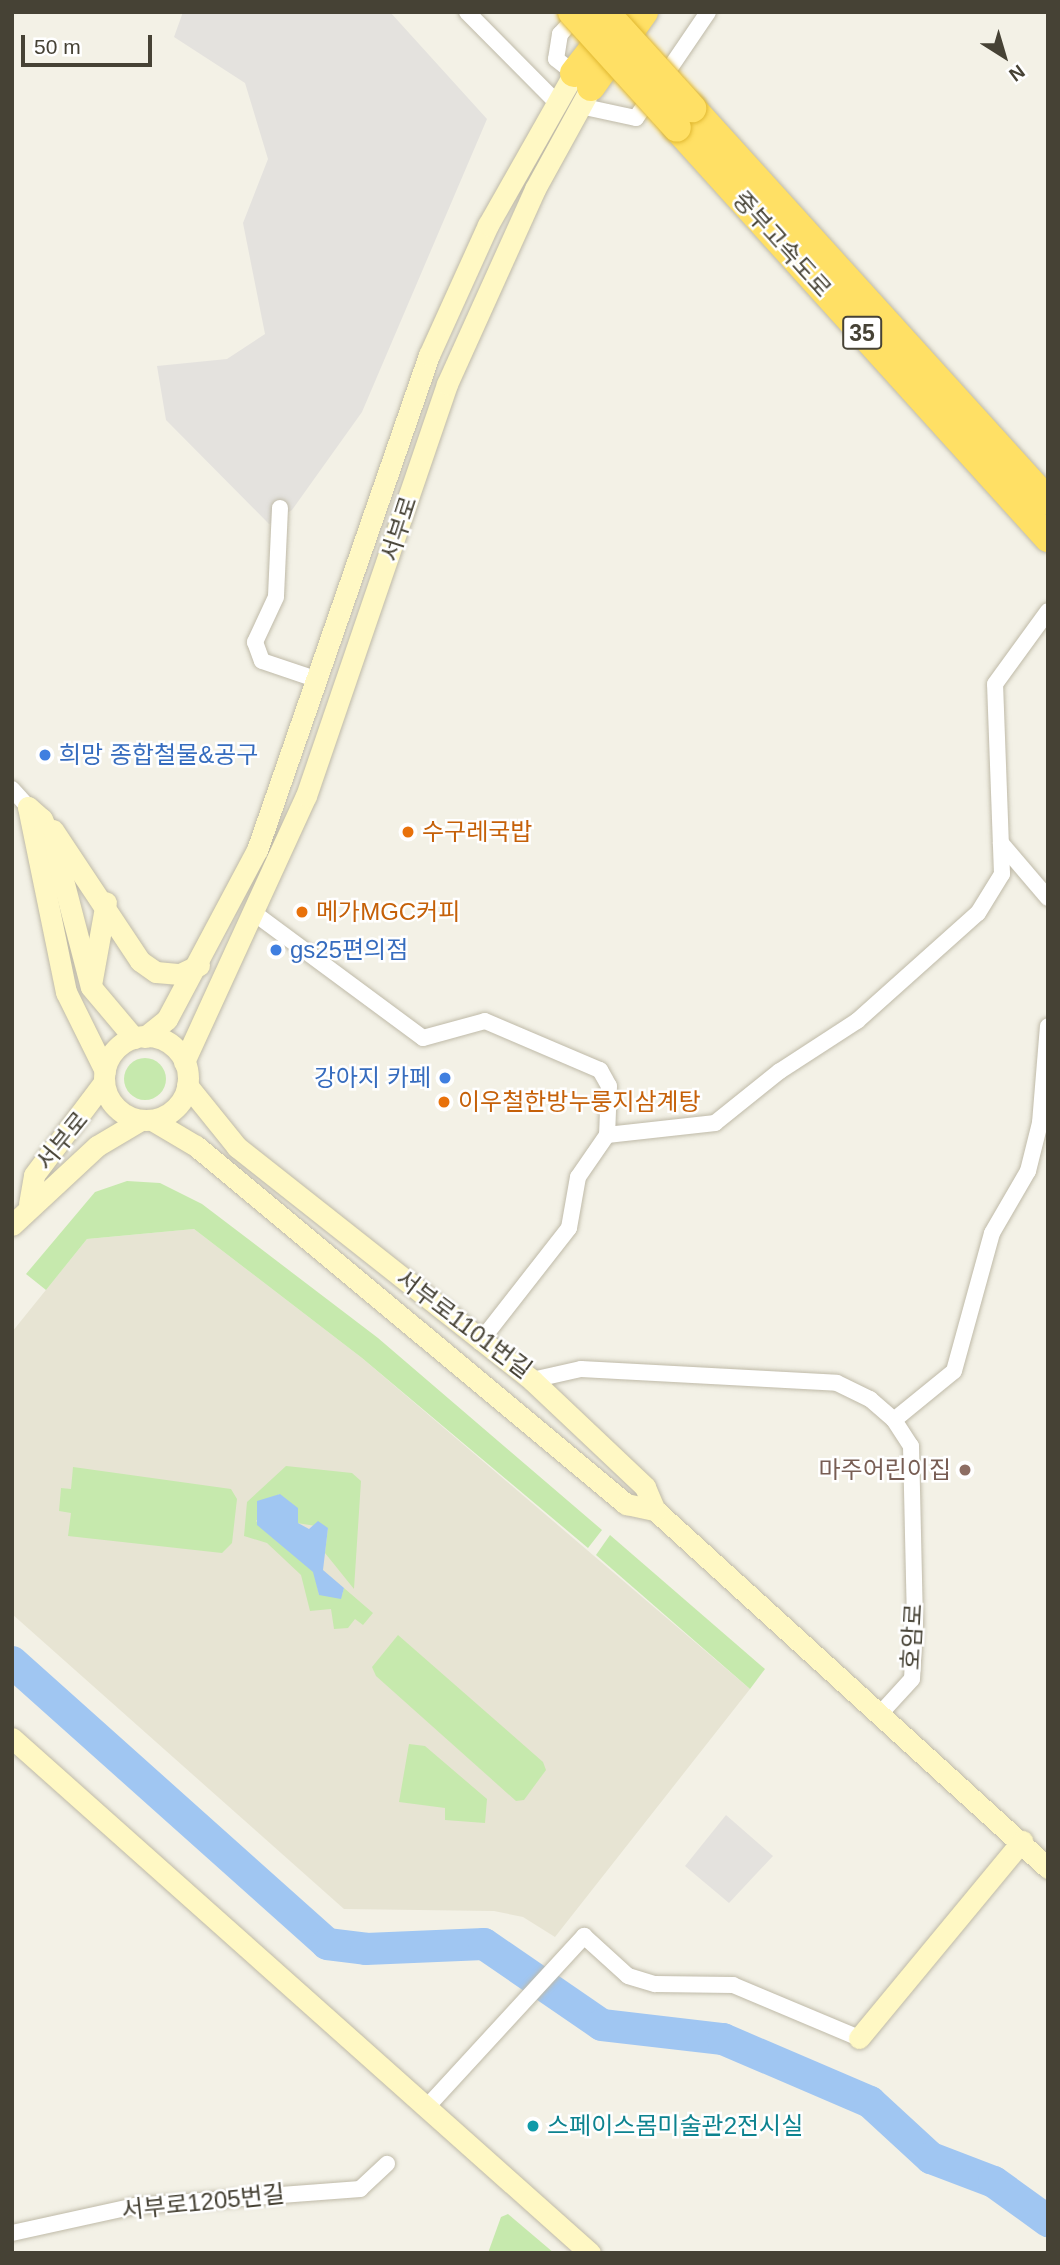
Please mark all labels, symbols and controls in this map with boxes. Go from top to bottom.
scale bar [24,21,156,65]
north arrow [969,21,1039,91]
text: 50 m [34,35,81,58]
text: N [1005,61,1029,86]
street label: 중부고속도로 [727,185,837,303]
road number: 35 [841,314,883,352]
street label: 서부로 [375,493,423,565]
place label: 희망 종합철물&공구 [59,741,258,769]
marker: 희망 종합철물&공구 [37,747,53,763]
place label: 수구레국밥 [422,818,532,846]
marker: 수구레국밥 [400,824,416,840]
place label: 메가MGC커피 [316,898,460,926]
marker: 메가MGC커피 [294,904,310,920]
place label: gs25편의점 [290,936,408,964]
marker: gs25편의점 [268,942,284,958]
place label: 강아지 카페 [314,1064,431,1092]
marker: 강아지 카페 [437,1070,453,1086]
place label: 이우철한방누룽지삼계탕 [458,1088,701,1116]
marker: 이우철한방누룽지삼계탕 [436,1094,452,1110]
street label: 서부로 [30,1106,94,1176]
street label: 서부로1101번길 [391,1264,537,1384]
place label: 마주어린이집 [819,1456,951,1484]
marker: 마주어린이집 [957,1462,973,1478]
street label: 호암로 [896,1603,928,1671]
place label: 스페이스몸미술관2전시실 [547,2112,803,2140]
marker: 스페이스몸미술관2전시실 [525,2118,541,2134]
street label: 서부로1205번길 [120,2179,286,2225]

